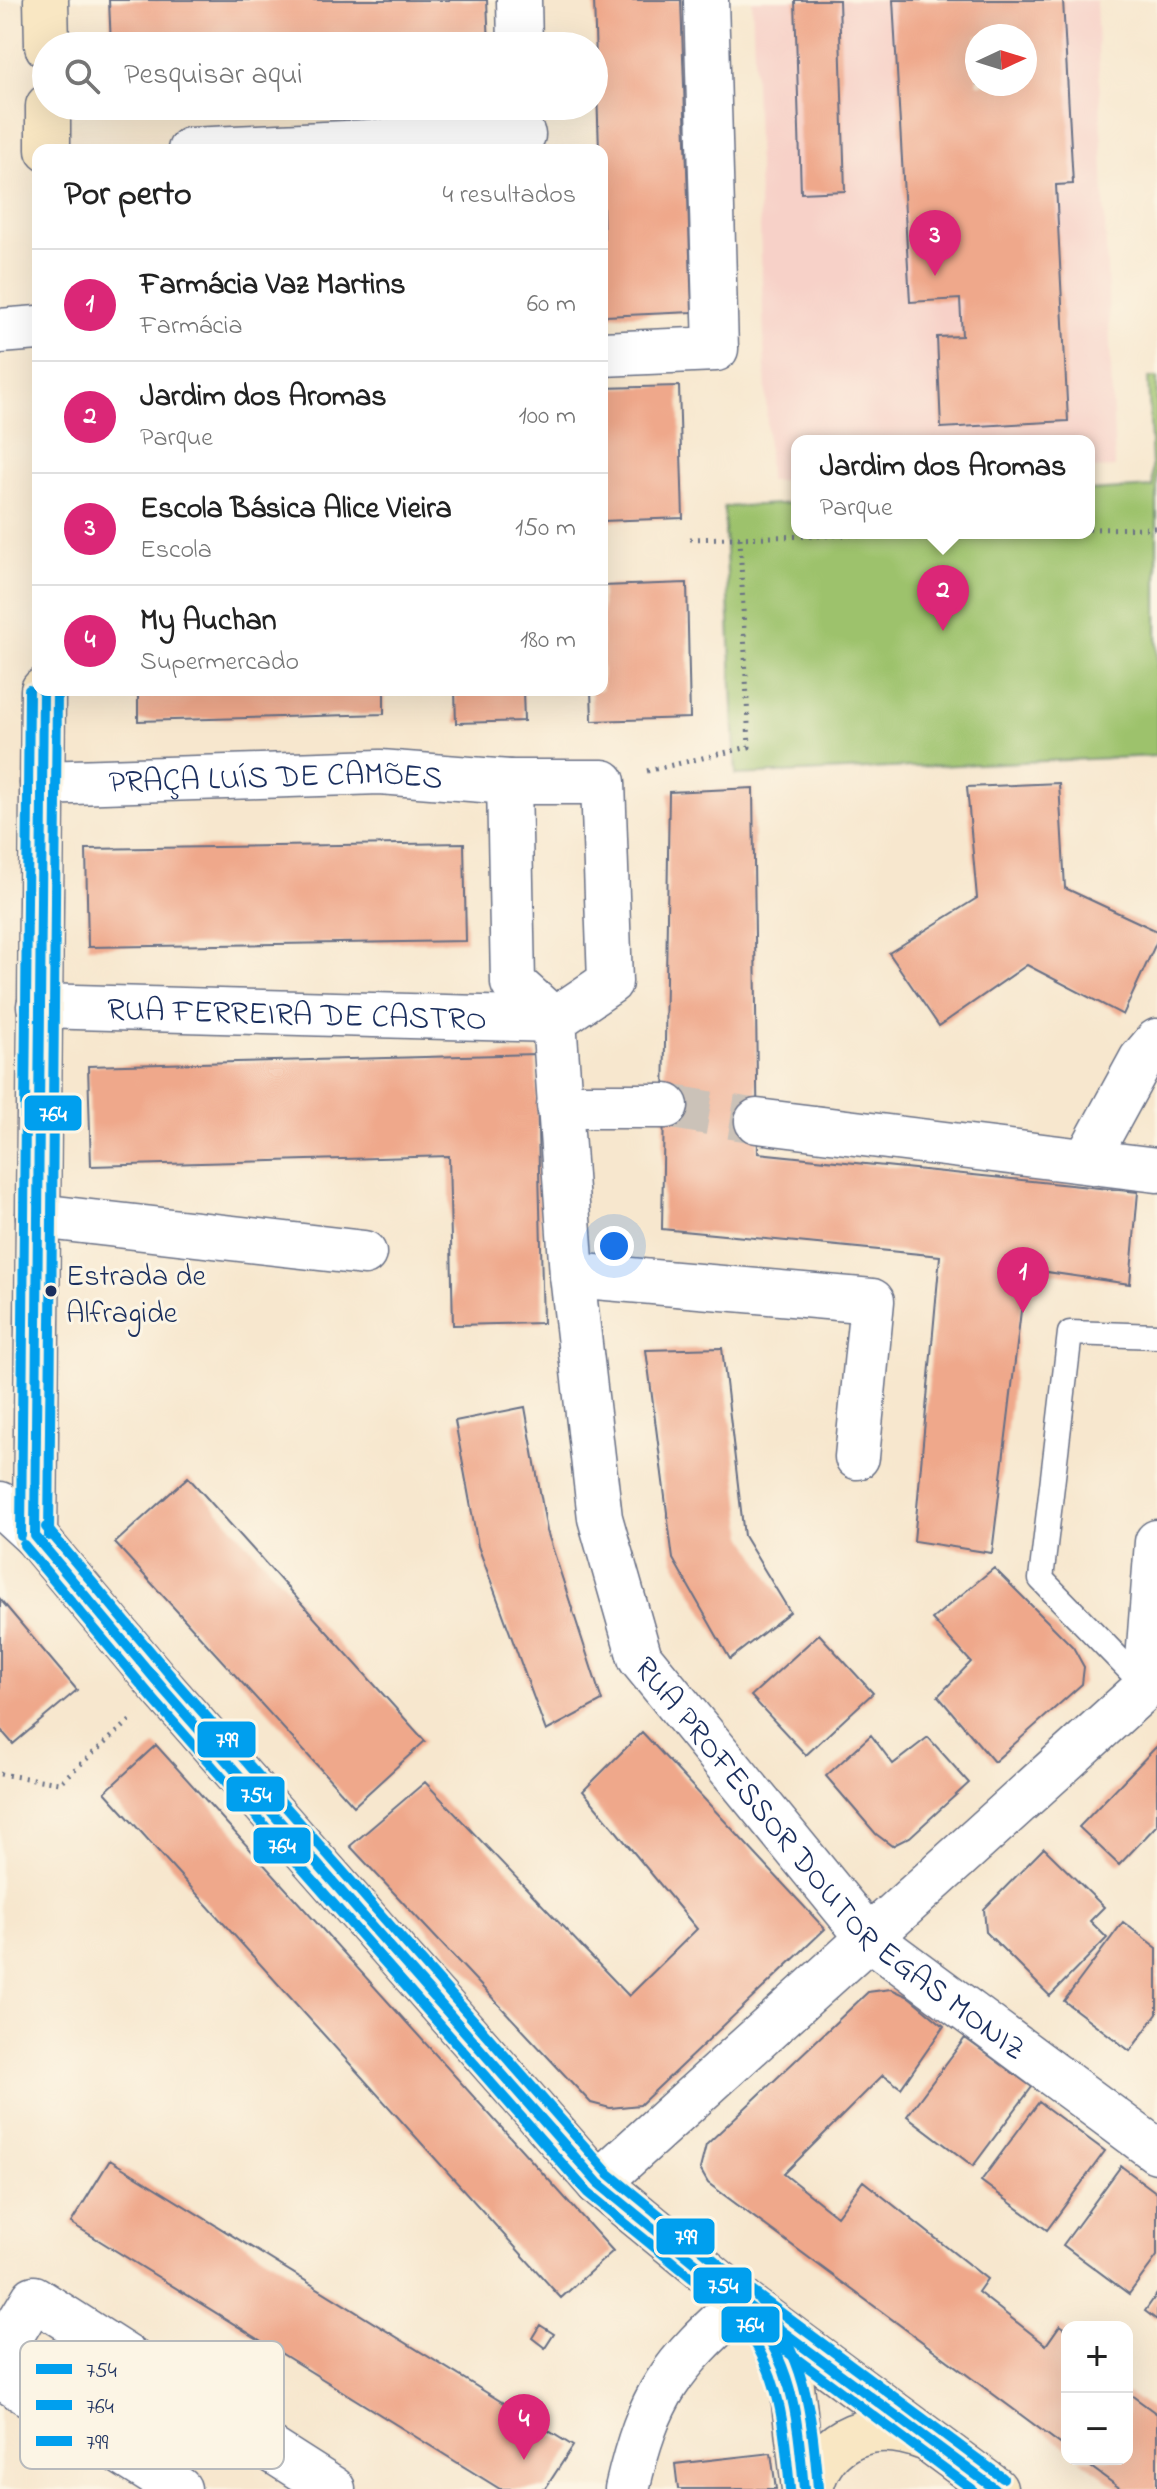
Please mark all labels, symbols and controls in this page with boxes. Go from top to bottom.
north arrow [965,24,1037,96]
search box [32,32,608,120]
icon: search [60,54,104,98]
text: Pesquisar aqui [124,54,303,98]
text: Por perto [64,171,192,221]
text: 4 resultados [443,177,576,215]
pin: 3 [909,210,961,276]
text: Farmácia Vaz Martins [140,264,405,308]
text: 1 [86,286,94,324]
text: 60 m [527,286,576,324]
text: Farmácia [140,308,243,346]
text: Jardim dos Aromas [140,376,387,420]
text: 2 [84,398,96,436]
text: 100 m [519,398,576,436]
text: Parque [140,420,213,458]
popup [791,435,1095,539]
text: Jardim dos Aromas [820,446,1066,490]
text: Escola Básica Alice Vieira [140,488,452,532]
text: Parque [820,490,893,528]
text: 3 [85,510,95,548]
text: 150 m [515,510,576,548]
text: Escola [140,532,212,570]
pin: 2 [917,565,969,631]
text: My Auchan [140,600,277,644]
text: 4 [85,622,95,660]
text: 180 m [520,622,576,660]
text: Supermercado [140,644,299,682]
street label: PRAÇA LUÍS DE CAMÕES [108,752,445,808]
street label: RUA FERREIRA DE CASTRO [106,988,487,1045]
line badge: 764 [23,1094,83,1132]
text: 764 [39,1100,68,1132]
your location [594,1226,634,1266]
pin: 1 [997,1247,1049,1313]
place label: Estrada de Alfragide [66,1256,206,1337]
marker: Estrada de Alfragide [43,1283,59,1299]
street label: RUA PROFESSOR DOUTOR EGAS MONIZ [621,1648,1035,2074]
line badge: 799 [196,1720,257,1759]
text: 799 [216,1726,239,1758]
line badge: 754 [225,1775,286,1813]
text: 754 [241,1781,272,1813]
line badge: 764 [252,1826,312,1865]
text: 764 [268,1832,297,1864]
line badge: 799 [655,2217,716,2256]
text: 799 [675,2223,698,2255]
line badge: 754 [692,2266,753,2305]
text: 754 [708,2272,739,2304]
line badge: 764 [720,2305,781,2344]
text: 764 [736,2311,765,2343]
map controls [1061,2321,1133,2465]
button: + [1061,2321,1133,2393]
legend [20,2341,284,2469]
text: 754 [86,2356,117,2388]
text: 764 [86,2392,114,2424]
button: − [1061,2393,1133,2465]
pin: 4 [498,2394,550,2460]
text: 799 [86,2428,109,2460]

